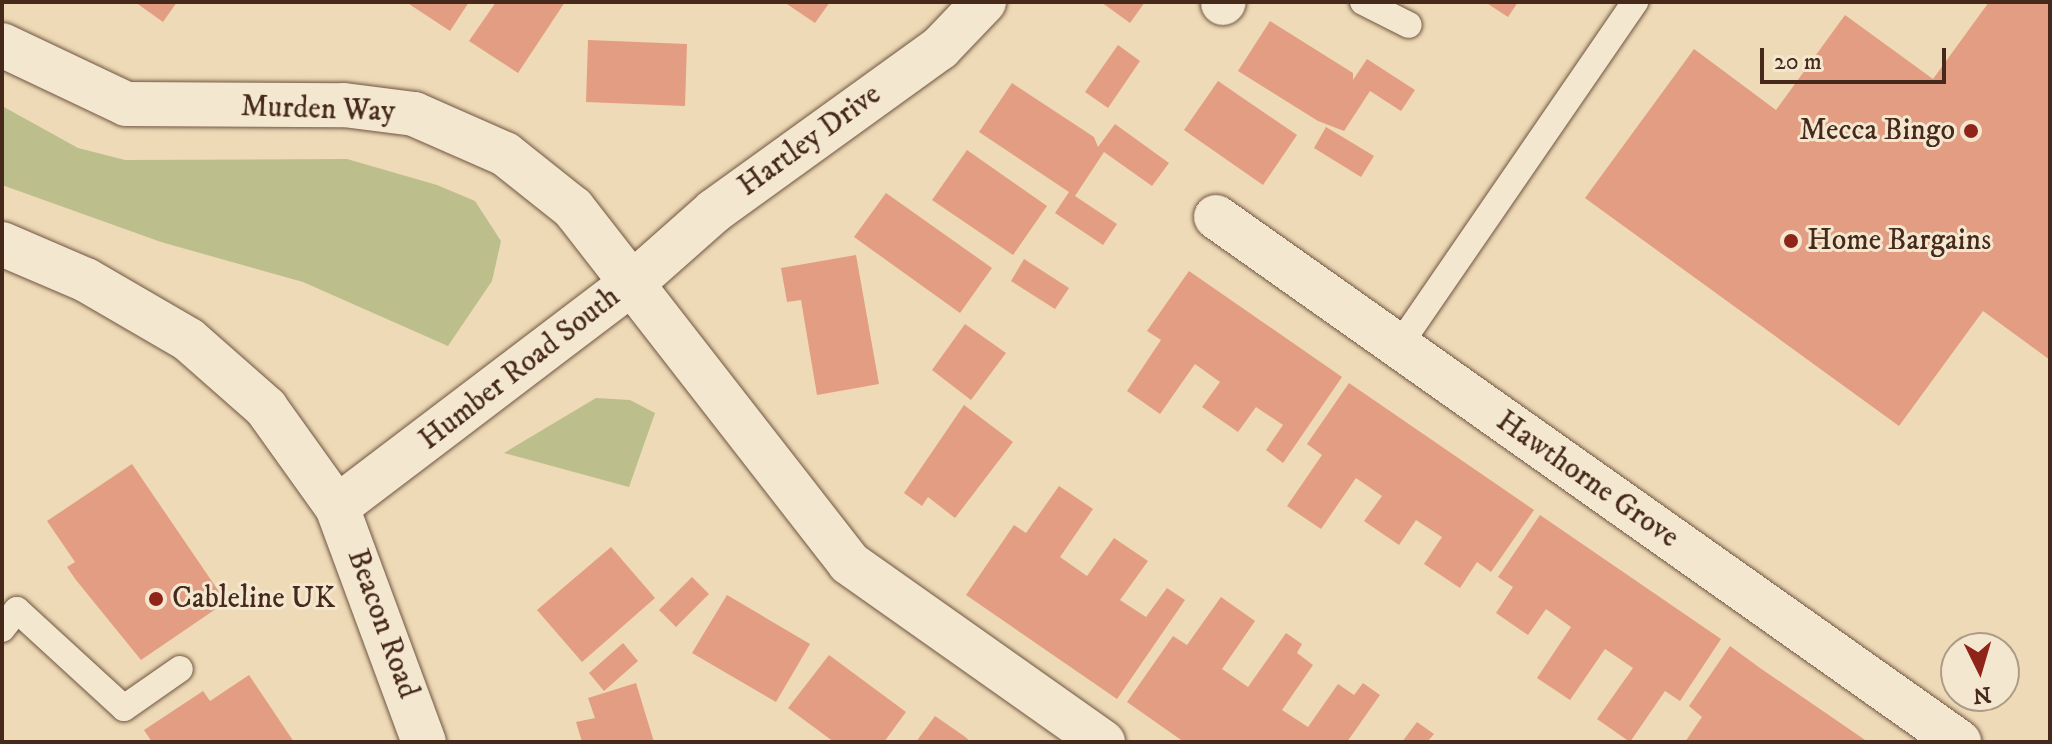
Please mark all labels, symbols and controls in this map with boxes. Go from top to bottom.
scale bar [1764,32,1950,82]
text: 20 m [1774,47,1822,77]
street label: Hartley Drive [732,77,888,205]
street label: Murden Way [240,89,396,131]
place label: Mecca Bingo [1799,113,1955,149]
marker: Mecca Bingo [1962,122,1980,140]
place label: Home Bargains [1807,223,1991,259]
marker: Home Bargains [1782,232,1800,250]
street label: Humber Road South [413,280,627,458]
street label: Hawthorne Grove [1489,404,1685,556]
street label: Beacon Road [338,545,426,703]
place label: Cableline UK [172,581,335,617]
marker: Cableline UK [147,590,165,608]
north arrow [1940,632,2020,712]
text: N [1972,680,1992,709]

